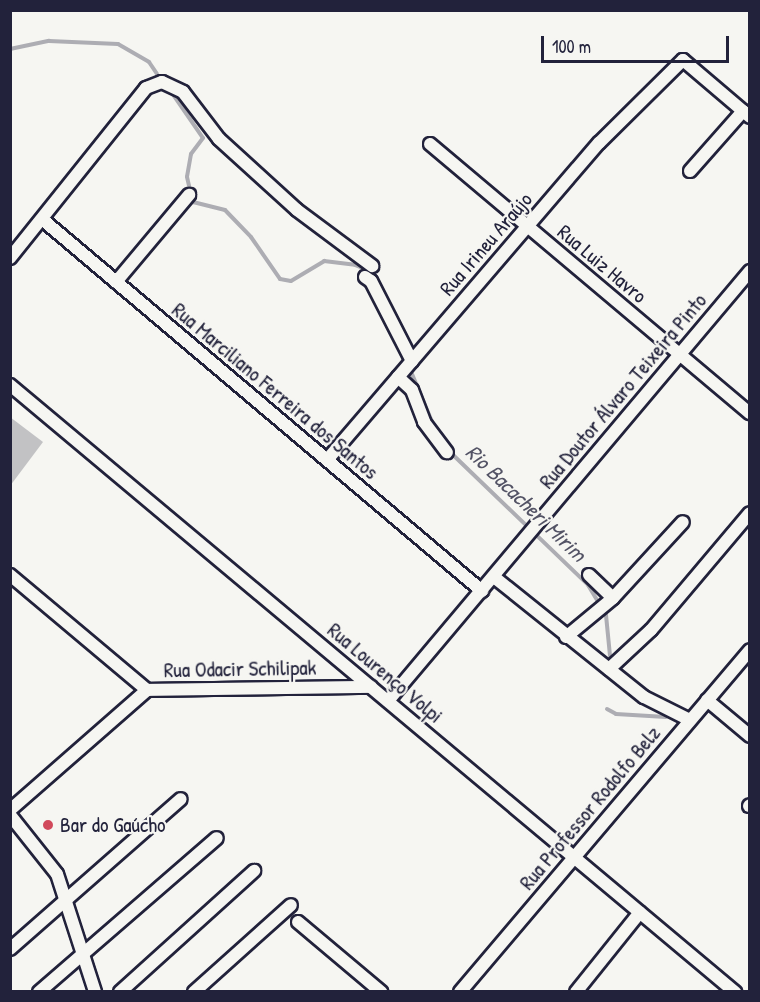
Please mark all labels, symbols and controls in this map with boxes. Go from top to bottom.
scale bar [544,24,732,62]
text: 100 m [552,34,591,59]
street label: Rua Irineu Araújo [434,187,538,301]
street label: Rua Luiz Havro [552,219,652,309]
street label: Rua Doutor Álvaro Teixeira Pinto [534,288,712,494]
street label: Rua Marciliano Ferreira dos Santos [167,297,383,485]
water label: Rio Bacacheri Mirim [460,439,592,567]
street label: Rua Lourenço Volpi [322,618,448,728]
street label: Rua Odacir Schilipak [164,655,316,683]
street label: Rua Professor Rodolfo Belz [514,721,666,895]
place label: Bar do Gaúcho [60,812,165,838]
marker: Bar do Gaúcho [41,818,55,832]

